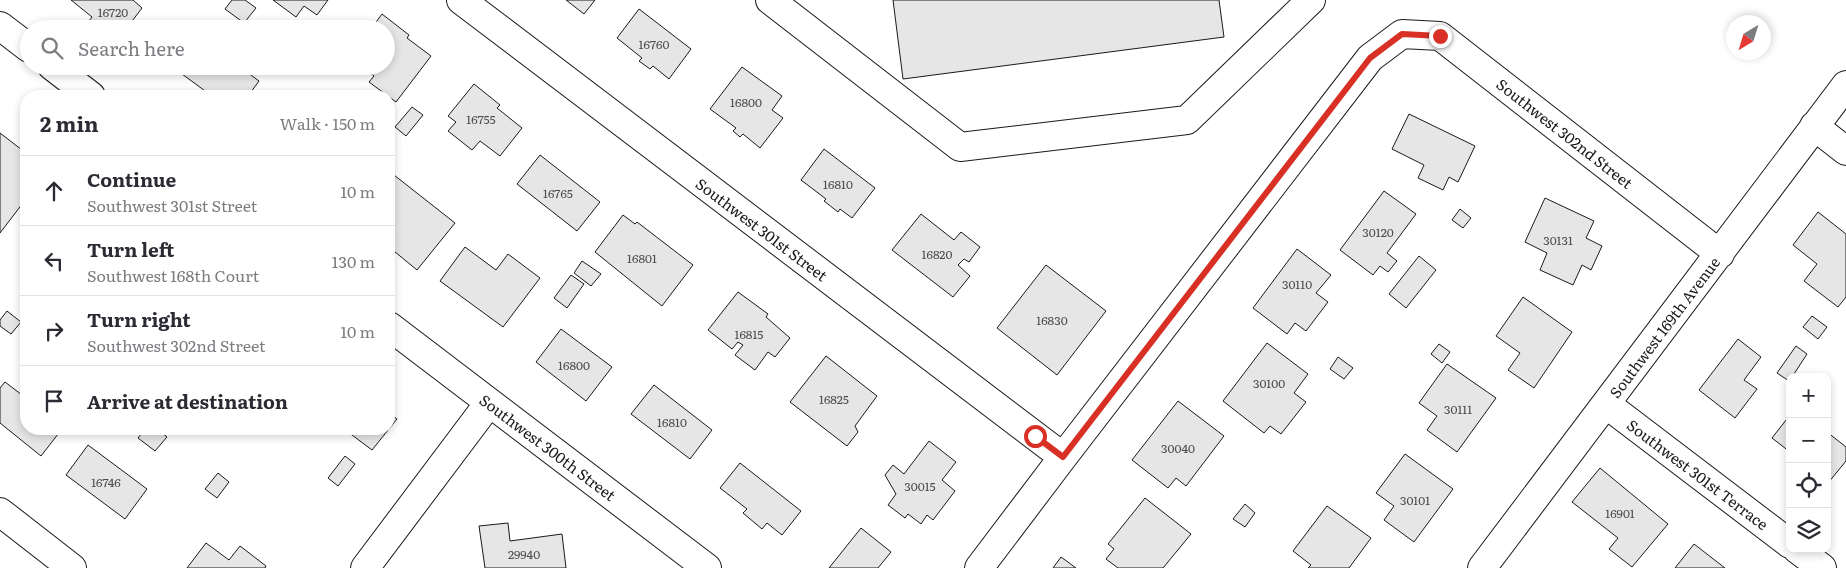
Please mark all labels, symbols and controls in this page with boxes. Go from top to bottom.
house number: 16720 [98,3,128,21]
north arrow [1726,15,1771,60]
search box [20,20,395,75]
route end [1429,25,1452,48]
icon: search [38,34,66,62]
text: Search here [78,34,185,62]
house number: 16760 [639,35,669,53]
street label: Southwest 302nd Street [1492,72,1638,194]
house number: 16800 [730,93,762,111]
text: 2 min [40,107,99,138]
house number: 16755 [466,110,496,128]
text: Walk · 150 m [280,111,375,135]
text: Continue [87,165,176,193]
street label: Southwest 301st Street [691,172,833,286]
house number: 16810 [823,175,853,193]
icon: ahead [40,177,68,205]
text: 10 m [341,179,375,203]
house number: 16765 [543,184,573,202]
text: Southwest 301st Street [87,193,257,217]
house number: 30120 [1362,223,1394,241]
house number: 30131 [1543,231,1573,249]
text: Turn left [87,235,174,263]
house number: 16820 [922,245,952,263]
icon: left [40,247,68,275]
text: 130 m [332,249,375,273]
house number: 16801 [627,249,657,267]
street label: Southwest 169th Avenue [1603,251,1725,403]
text: Southwest 168th Court [87,263,259,287]
house number: 30110 [1282,275,1312,293]
text: Turn right [87,305,191,333]
house number: 16830 [1036,311,1068,329]
icon: right [40,317,68,345]
text: 10 m [341,319,375,343]
house number: 16815 [735,325,763,343]
text: Southwest 302nd Street [87,333,265,357]
house number: 16800 [558,356,590,374]
map controls [1786,373,1831,553]
button: + [1786,373,1831,418]
house number: 30100 [1253,374,1285,392]
icon: arrive [40,387,68,415]
text: Arrive at destination [87,387,288,415]
street label: Southwest 300th Street [475,388,621,506]
house number: 16825 [819,390,849,408]
house number: 30111 [1444,400,1472,418]
house number: 16810 [657,413,687,431]
street label: Southwest 301st Terrace [1622,413,1774,535]
button: − [1786,418,1831,463]
route start [1024,425,1047,448]
house number: 30040 [1161,439,1195,457]
button: locate [1786,463,1831,508]
house number: 16746 [91,473,121,491]
house number: 30015 [904,477,936,495]
house number: 30101 [1400,491,1430,509]
house number: 16901 [1605,504,1635,522]
button: layers [1786,508,1831,553]
house number: 29940 [508,545,540,563]

